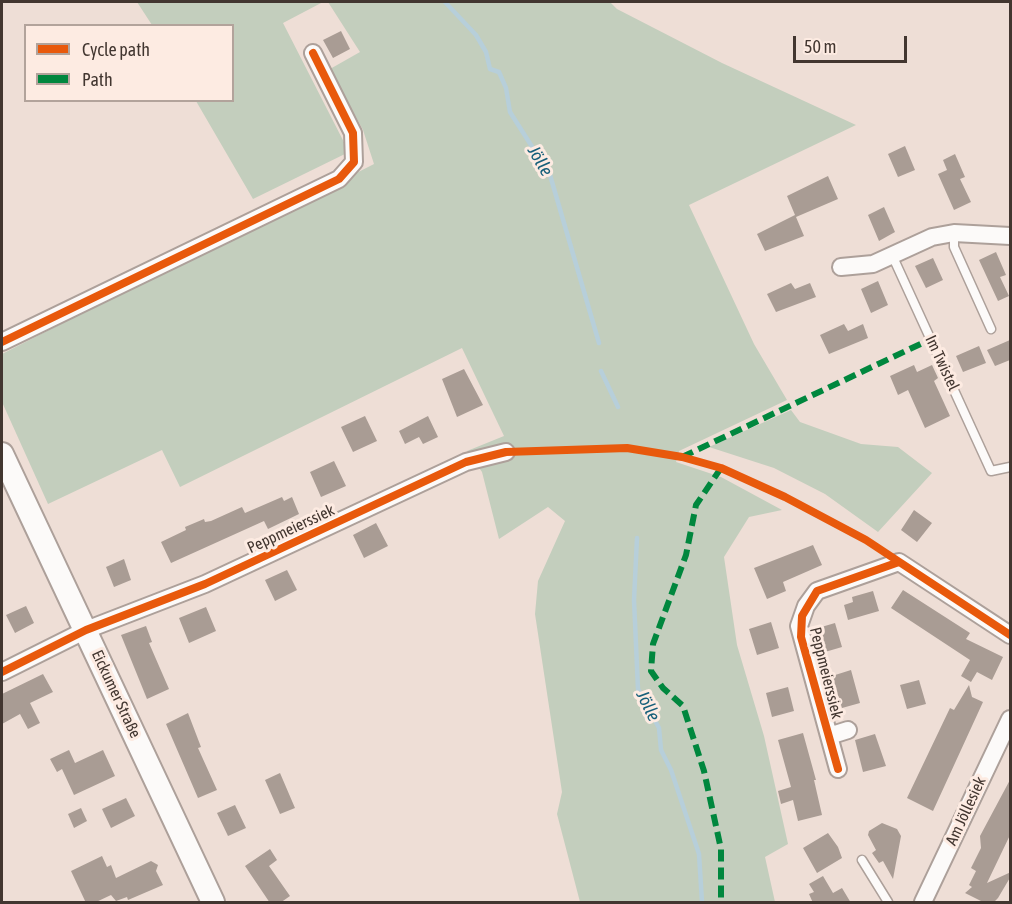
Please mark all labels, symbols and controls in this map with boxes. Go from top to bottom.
legend [24,24,234,102]
scale bar [796,24,910,62]
text: 50 m [804,36,836,57]
text: Cycle path [82,39,150,60]
text: Path [82,69,113,90]
water label: Jölle [523,142,557,180]
street label: Im Twistel [921,332,963,394]
street label: Peppmeierssiek [244,500,338,558]
street label: Peppmeierssiek [805,625,847,721]
street label: Eickumer Straße [87,647,145,741]
water label: Jölle [631,687,665,725]
street label: Am Jöllesiek [942,774,990,848]

